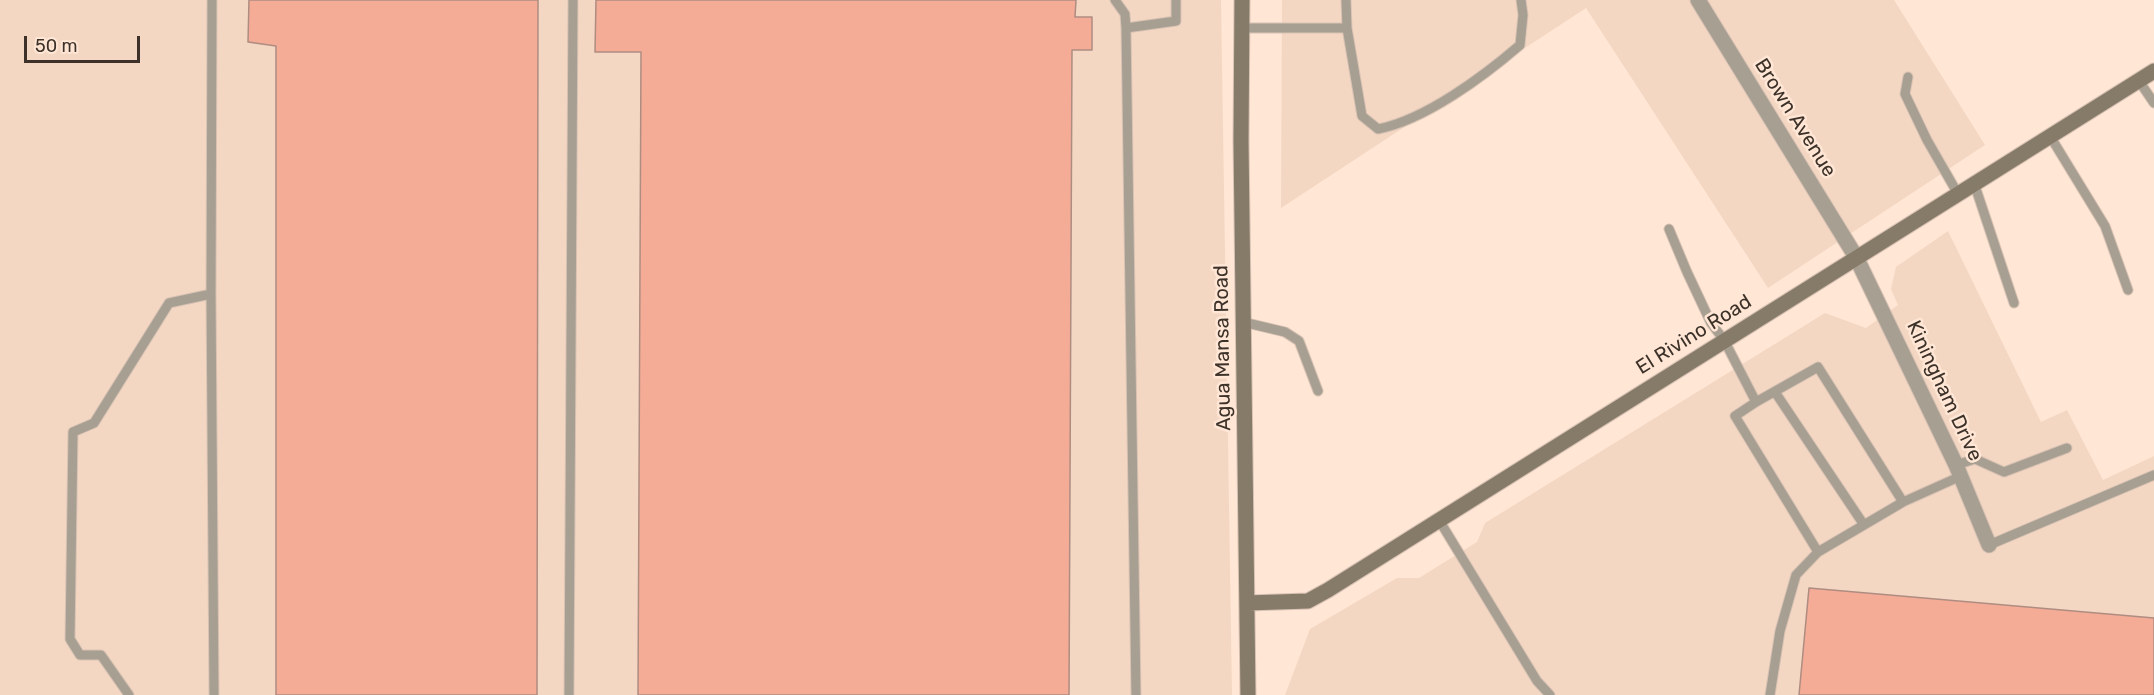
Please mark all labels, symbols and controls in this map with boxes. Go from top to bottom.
scale bar [27,24,142,62]
text: 50 m [35,35,78,57]
street label: Brown Avenue [1749,54,1841,182]
street label: Agua Mansa Road [1210,265,1236,431]
street label: El Rivino Road [1632,290,1756,380]
street label: Kiningham Drive [1901,317,1987,465]

